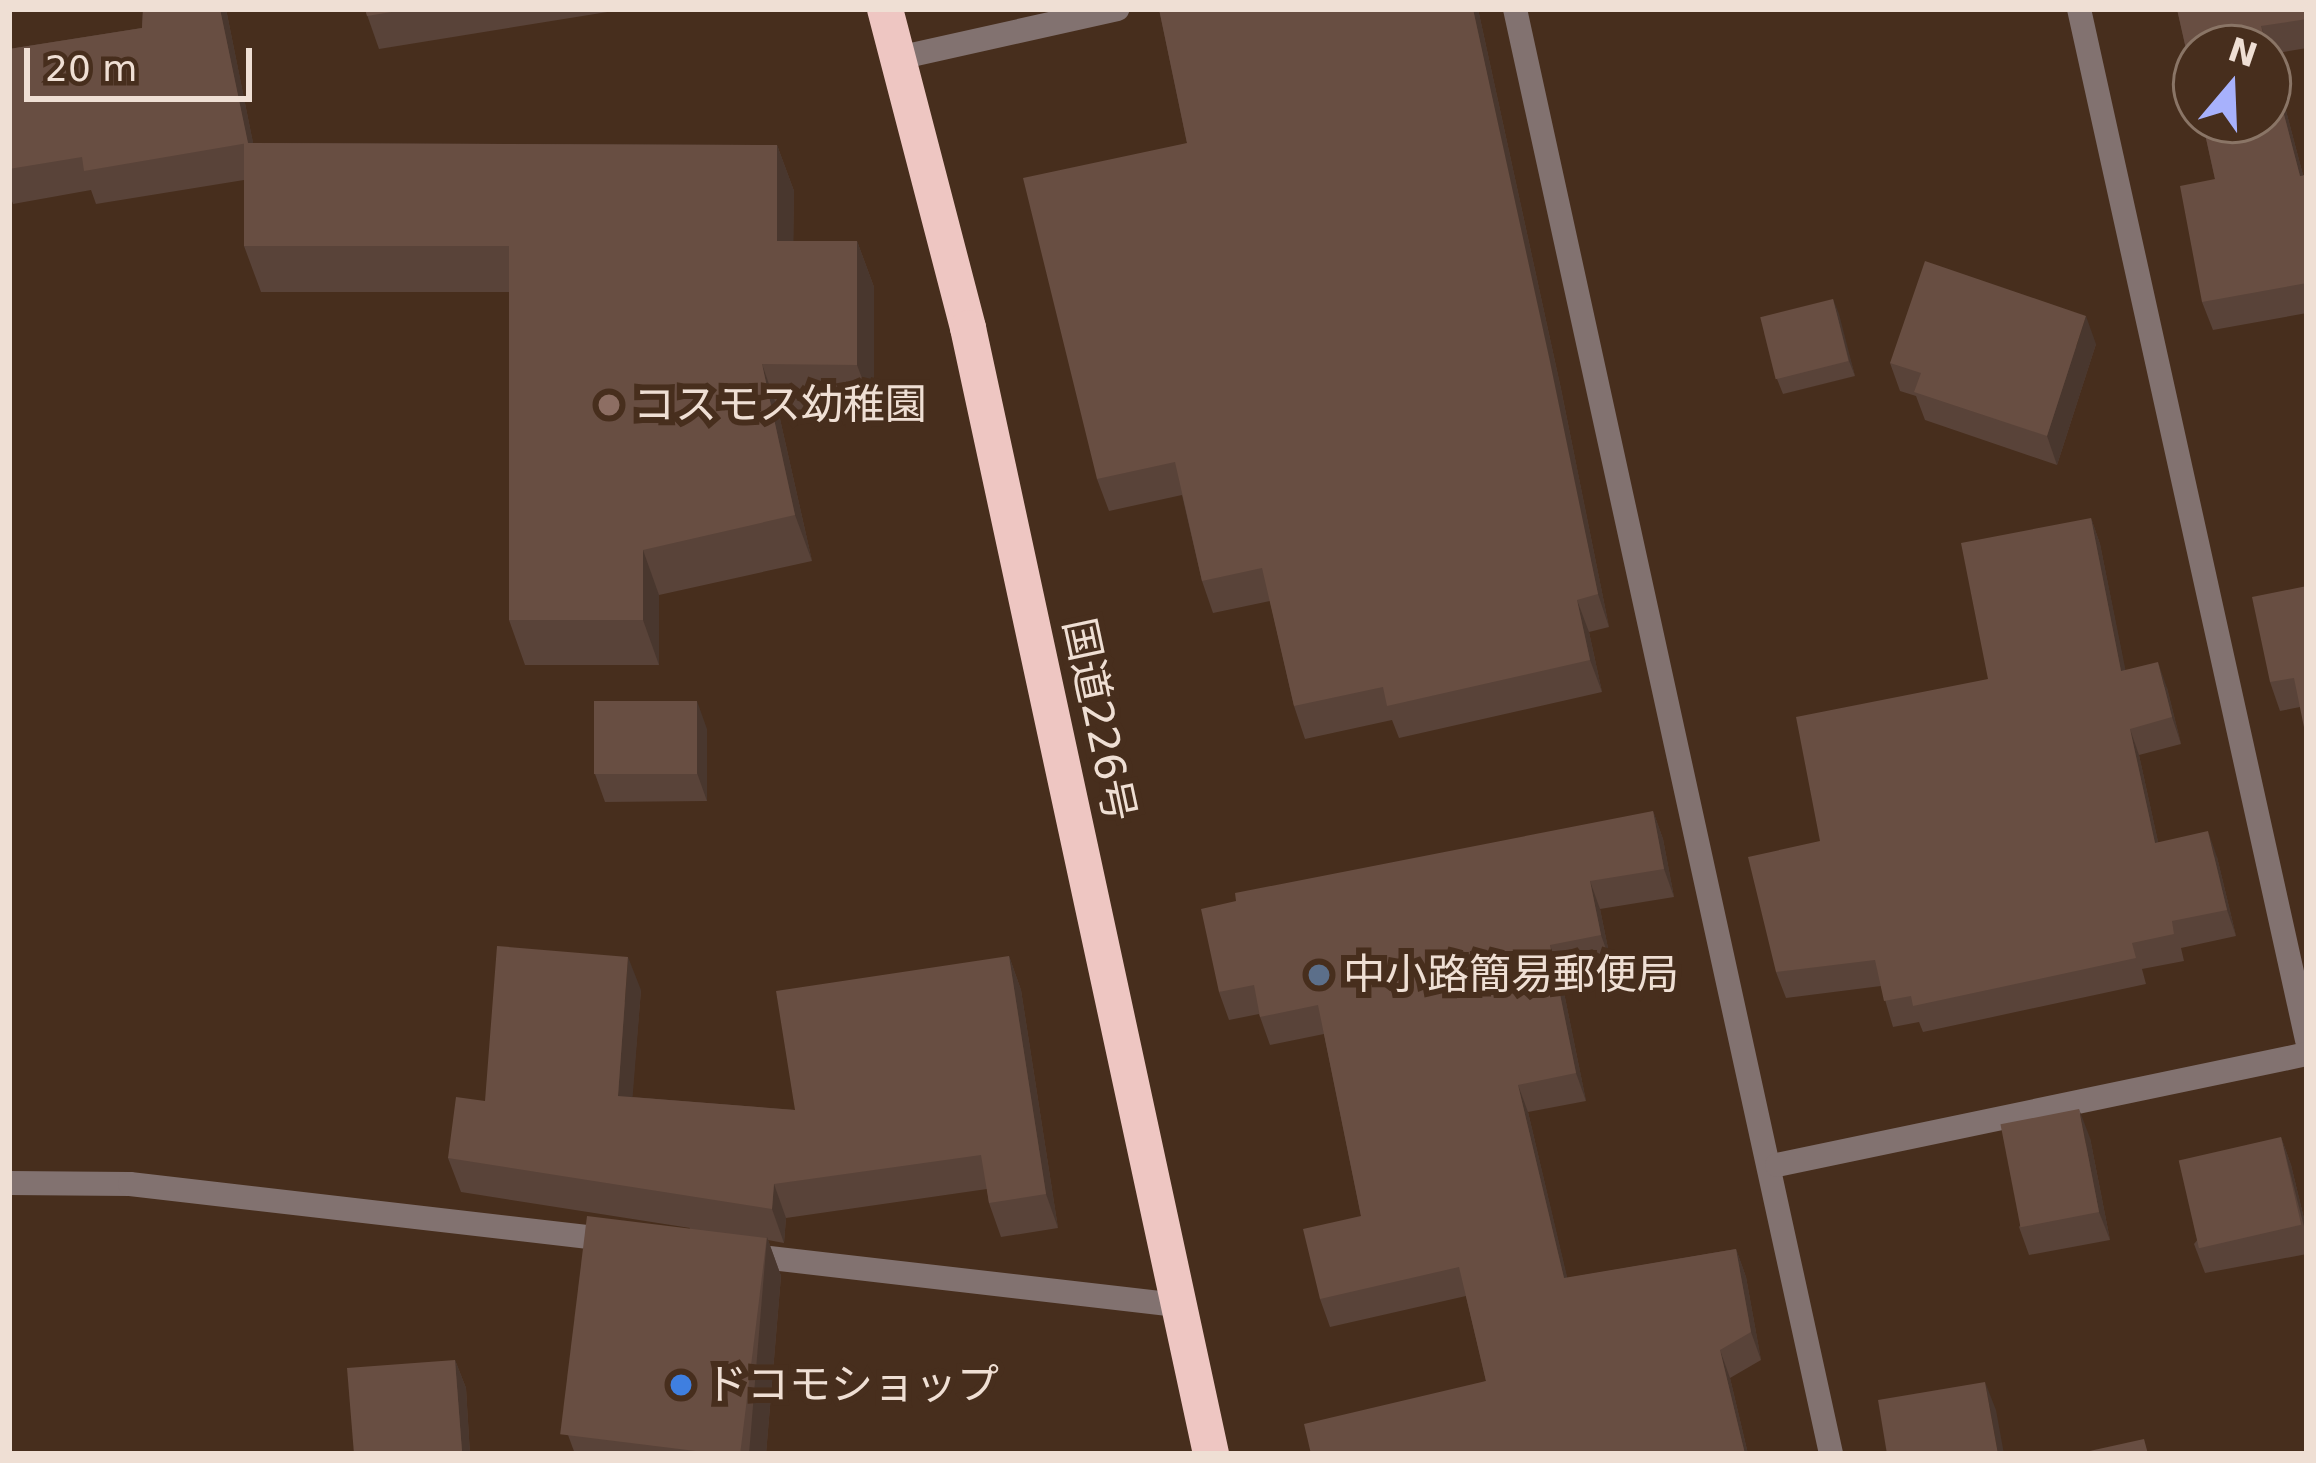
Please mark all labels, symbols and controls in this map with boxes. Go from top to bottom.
scale bar [30,24,258,98]
north arrow [2172,24,2292,144]
text: N [2223,29,2262,75]
text: 20 m [45,48,137,89]
place label: コスモス幼稚園 [633,380,927,430]
marker: コスモス幼稚園 [596,392,622,418]
street label: 国道226号 [1053,614,1145,826]
place label: 中小路簡易郵便局 [1343,950,1679,1000]
marker: 中小路簡易郵便局 [1306,962,1332,988]
place label: ドコモショップ [705,1360,999,1410]
marker: ドコモショップ [668,1372,694,1398]

